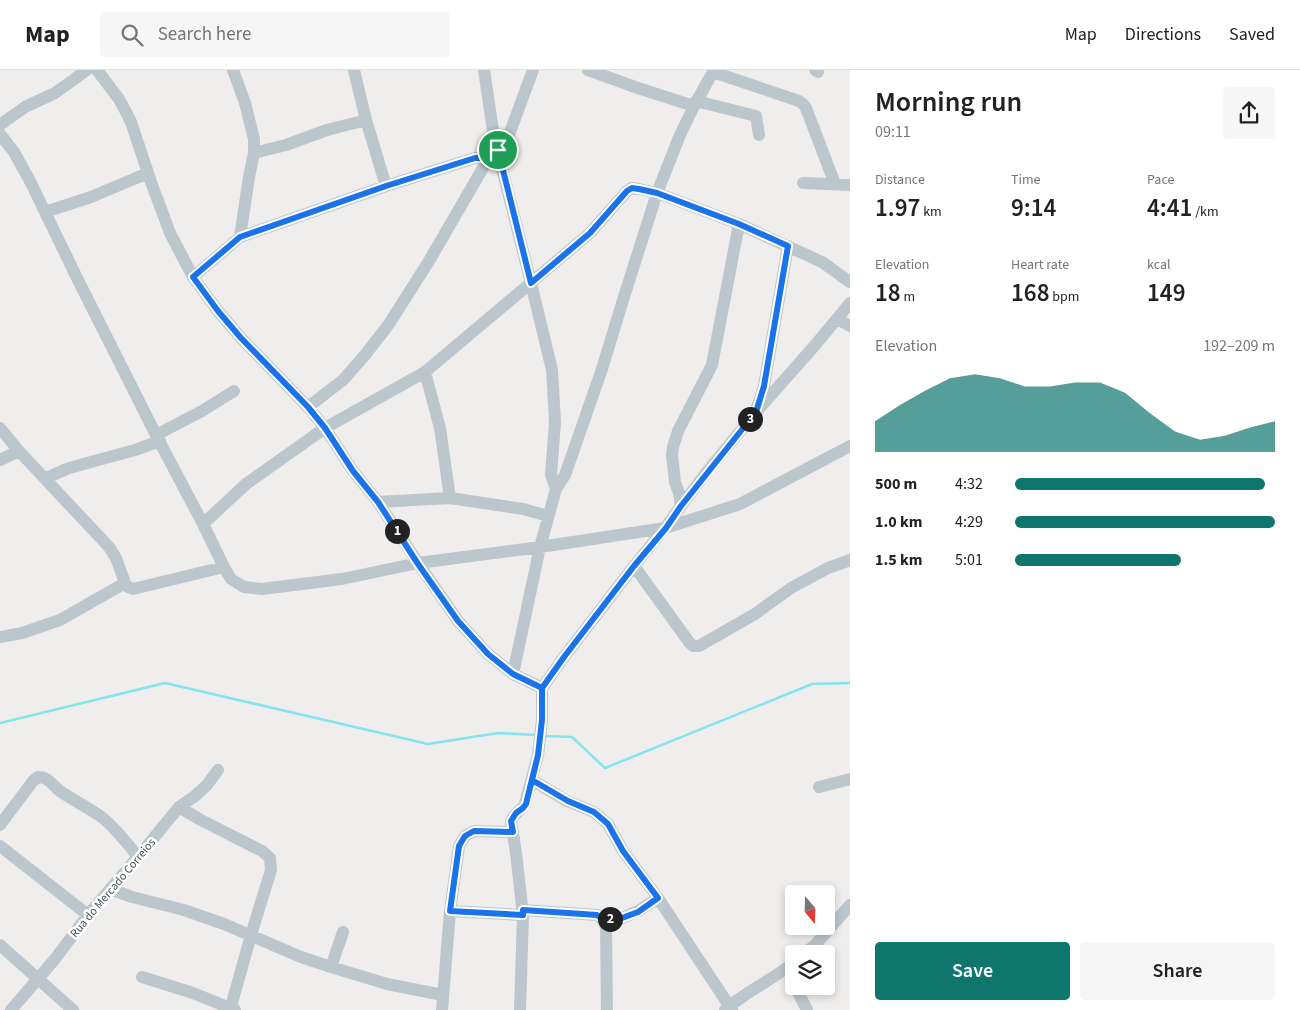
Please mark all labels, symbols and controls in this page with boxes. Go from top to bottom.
search box [100,12,450,57]
text: Map [25,17,70,52]
icon: search [118,21,146,49]
text: Search here [158,21,251,48]
text: Map [1065,22,1097,47]
text: Directions [1125,22,1201,47]
text: Saved [1229,22,1275,47]
text: Morning run [875,82,1022,122]
button: share [1223,87,1275,139]
text: 09:11 [875,121,911,143]
pin [477,129,519,171]
icon: arrive [484,136,512,164]
text: Distance [875,170,925,190]
text: Time [1011,170,1041,190]
text: Pace [1147,170,1174,190]
text: 1.97 [875,190,920,226]
text: 9:14 [1011,190,1056,226]
text: 4:41 [1147,190,1192,226]
text: km [920,202,942,222]
text: /km [1192,202,1219,222]
text: Elevation [875,255,930,275]
text: Heart rate [1011,255,1069,275]
text: kcal [1147,255,1171,275]
text: 18 [875,275,901,311]
text: 168 [1011,275,1049,311]
text: 149 [1147,275,1185,311]
text: m [901,287,915,307]
text: bpm [1049,287,1079,307]
text: Elevation [875,335,937,357]
text: 192–209 m [1203,335,1275,357]
pin: 3 [738,406,762,432]
text: 3 [747,409,754,429]
text: 500 m [875,473,917,495]
text: 4:32 [955,473,983,495]
text: 1.0 km [875,511,922,533]
text: 4:29 [955,511,983,533]
pin: 1 [384,518,410,544]
text: 1 [394,521,401,541]
text: 1.5 km [875,549,922,571]
text: 5:01 [955,549,983,571]
street label: Rua do Mercado Correios [66,835,160,941]
north arrow [785,885,835,935]
map controls [785,885,835,995]
pin: 2 [598,906,622,932]
text: 2 [607,909,614,929]
button: Save [875,942,1070,1000]
button: Share [1080,942,1275,1000]
button: layers [785,945,835,995]

